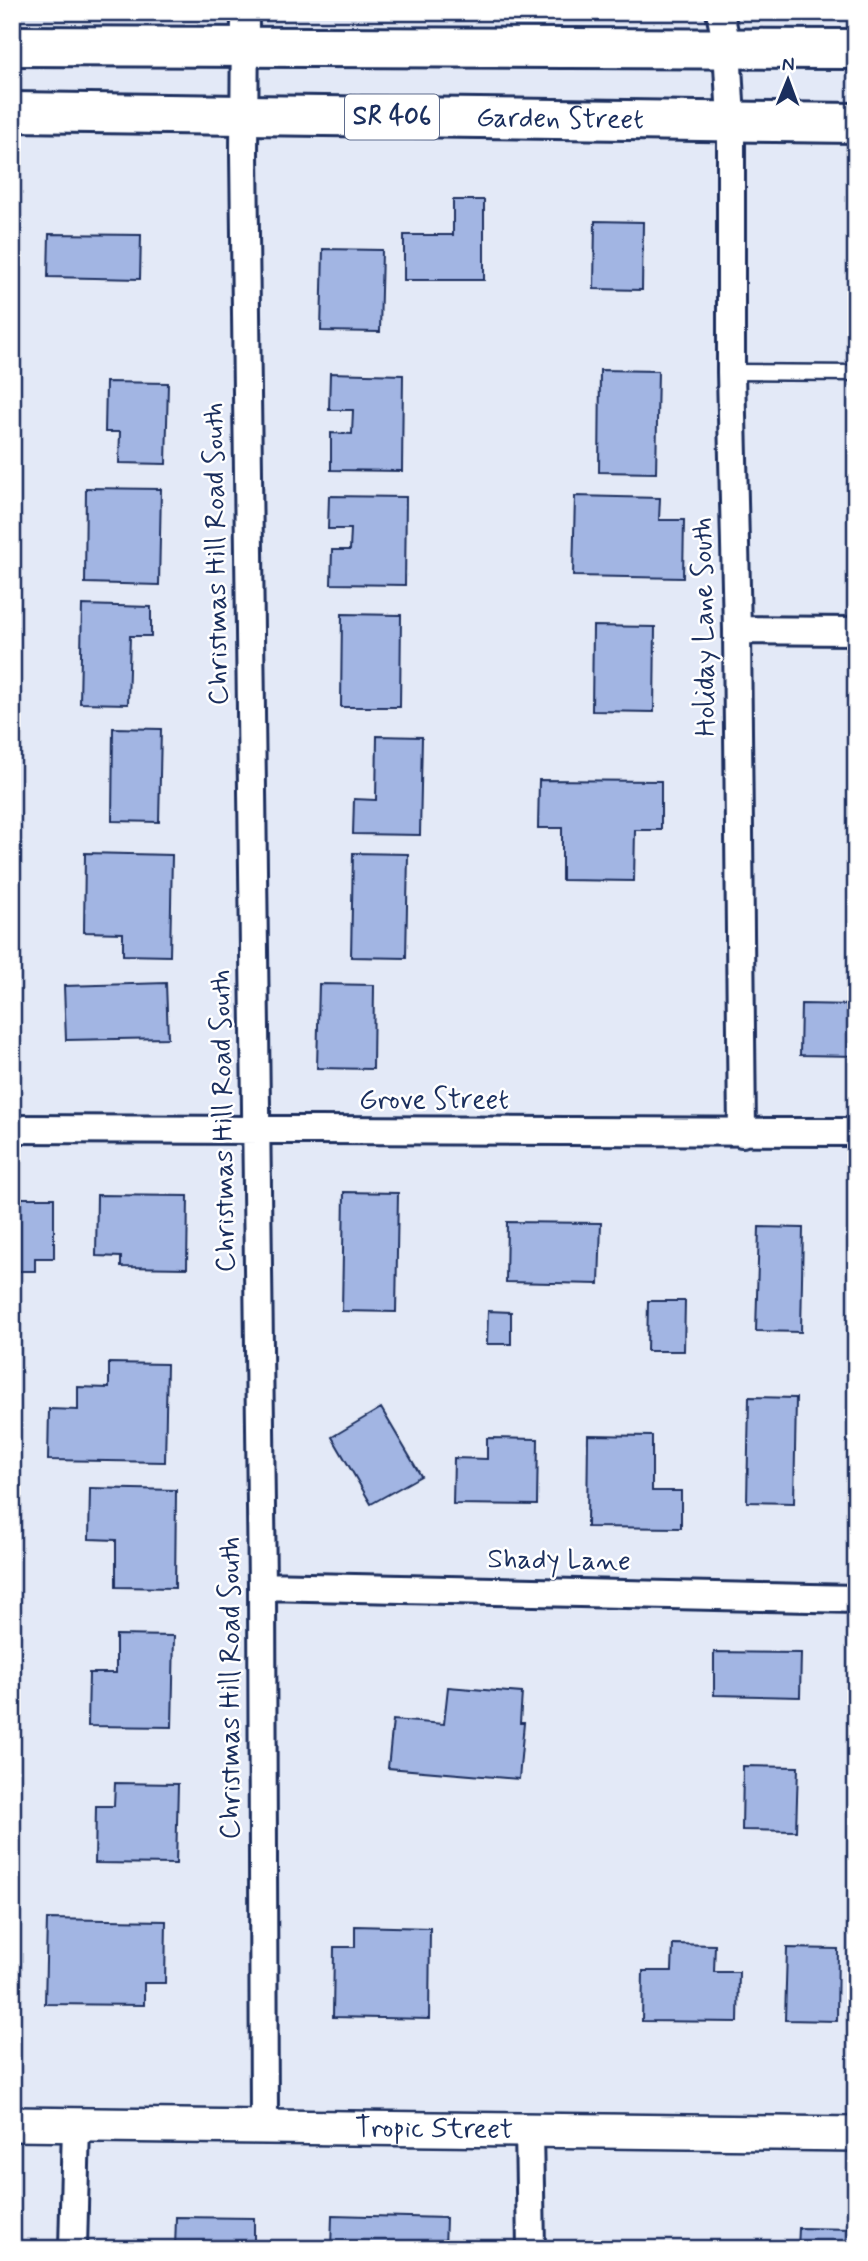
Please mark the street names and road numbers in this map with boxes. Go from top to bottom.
road number: SR 406 [345,94,439,140]
street label: Garden Street [476,100,644,139]
street label: Christmas Hill Road South [196,402,238,706]
street label: Holiday Lane South [685,517,725,737]
street label: Christmas Hill Road South [203,969,245,1273]
street label: Grove Street [359,1082,509,1119]
street label: Christmas Hill Road South [213,1537,250,1839]
street label: Shady Lane [487,1541,631,1581]
street label: Tropic Street [355,2110,513,2148]

